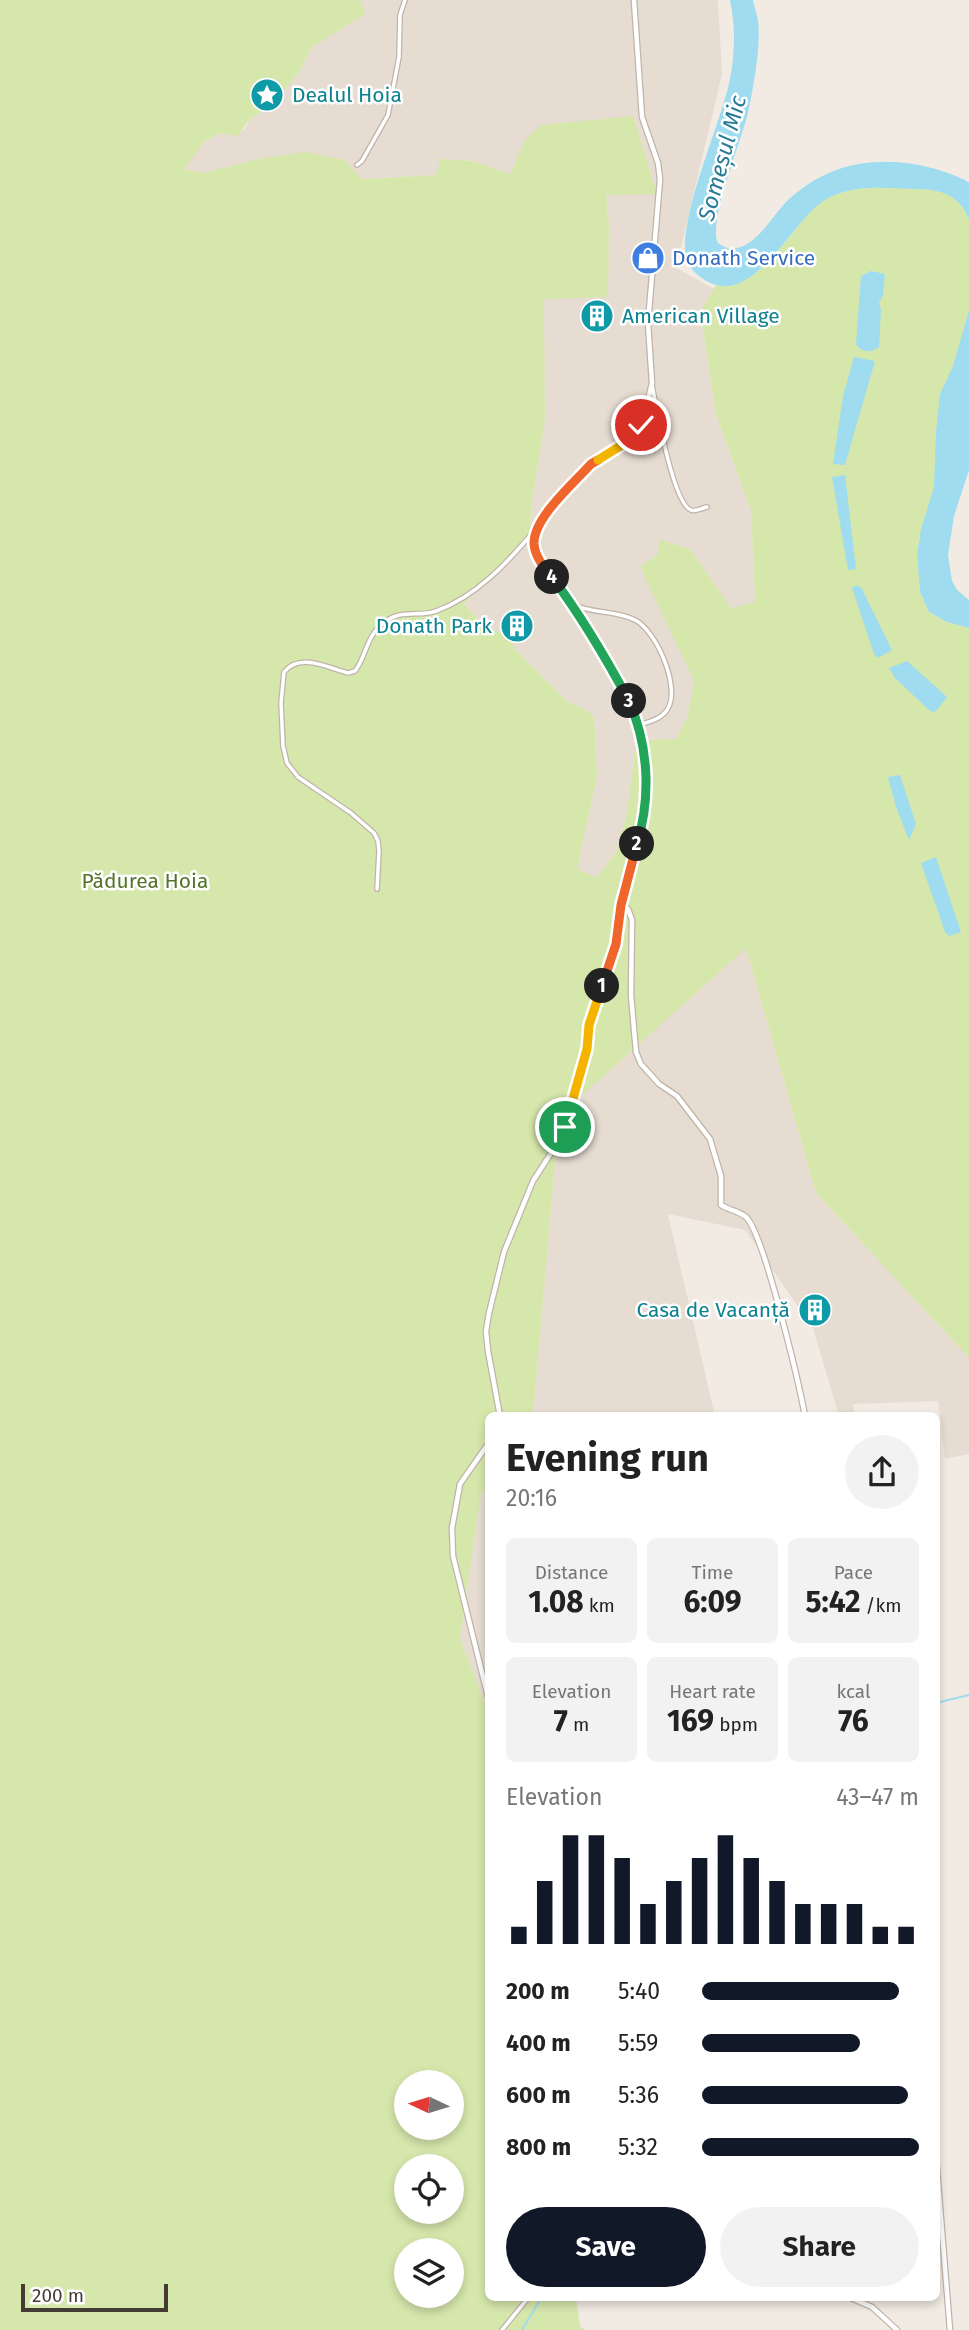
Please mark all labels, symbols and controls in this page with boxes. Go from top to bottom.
place icon: Dealul Hoia [248,76,286,114]
place label: Dealul Hoia [292,82,402,108]
water label: Someșul Mic [692,92,753,225]
shop icon: Donath Service [629,239,667,277]
place label: Donath Service [672,245,815,271]
building icon: American Village [578,297,616,335]
place label: American Village [622,303,780,329]
pin [611,395,671,455]
icon: check [622,406,660,444]
pin: 4 [534,560,570,594]
text: 4 [546,565,557,588]
building icon: Donath Park [498,607,536,645]
place label: Donath Park [376,613,492,639]
pin: 3 [612,684,646,718]
text: 3 [624,689,633,712]
pin: 2 [620,826,654,862]
text: 2 [632,832,641,855]
park label: Pădurea Hoia [82,868,208,894]
pin: 1 [584,968,620,1004]
text: 1 [597,974,606,997]
pin [535,1097,595,1157]
icon: arrive [546,1108,584,1146]
building icon: Casa de Vacanță [796,1291,834,1329]
place label: Casa de Vacanță [636,1297,790,1323]
text: Evening run [506,1435,709,1481]
button: share [845,1435,919,1509]
text: 20:16 [506,1484,557,1512]
text: Distance [535,1561,608,1584]
text: Time [692,1561,733,1584]
text: Pace [834,1561,873,1584]
text: 1.08 [528,1584,584,1620]
text: 6:09 [683,1584,742,1620]
text: 5:42 [806,1584,861,1620]
text: km [584,1594,615,1617]
text: /km [861,1594,901,1617]
text: Elevation [532,1680,611,1703]
text: Heart rate [669,1680,756,1703]
text: kcal [836,1680,871,1703]
text: 7 [554,1703,568,1739]
text: 169 [667,1703,714,1739]
text: 76 [838,1703,869,1739]
text: m [568,1713,589,1736]
text: bpm [714,1713,758,1736]
text: Elevation [506,1783,602,1811]
text: 43–47 m [836,1783,919,1811]
text: 200 m [506,1977,570,2005]
text: 5:40 [618,1977,660,2005]
text: 400 m [506,2029,571,2057]
text: 5:59 [618,2029,658,2057]
north arrow [394,2070,464,2140]
map controls [394,2070,464,2308]
text: 600 m [506,2081,571,2109]
text: 5:36 [618,2081,659,2109]
text: 800 m [506,2133,571,2161]
text: 5:32 [618,2133,658,2161]
button: locate [394,2154,464,2224]
button: Save [506,2207,706,2287]
button: Share [720,2207,919,2287]
button: layers [394,2238,464,2308]
scale bar [21,2281,168,2313]
text: 200 m [32,2284,84,2307]

